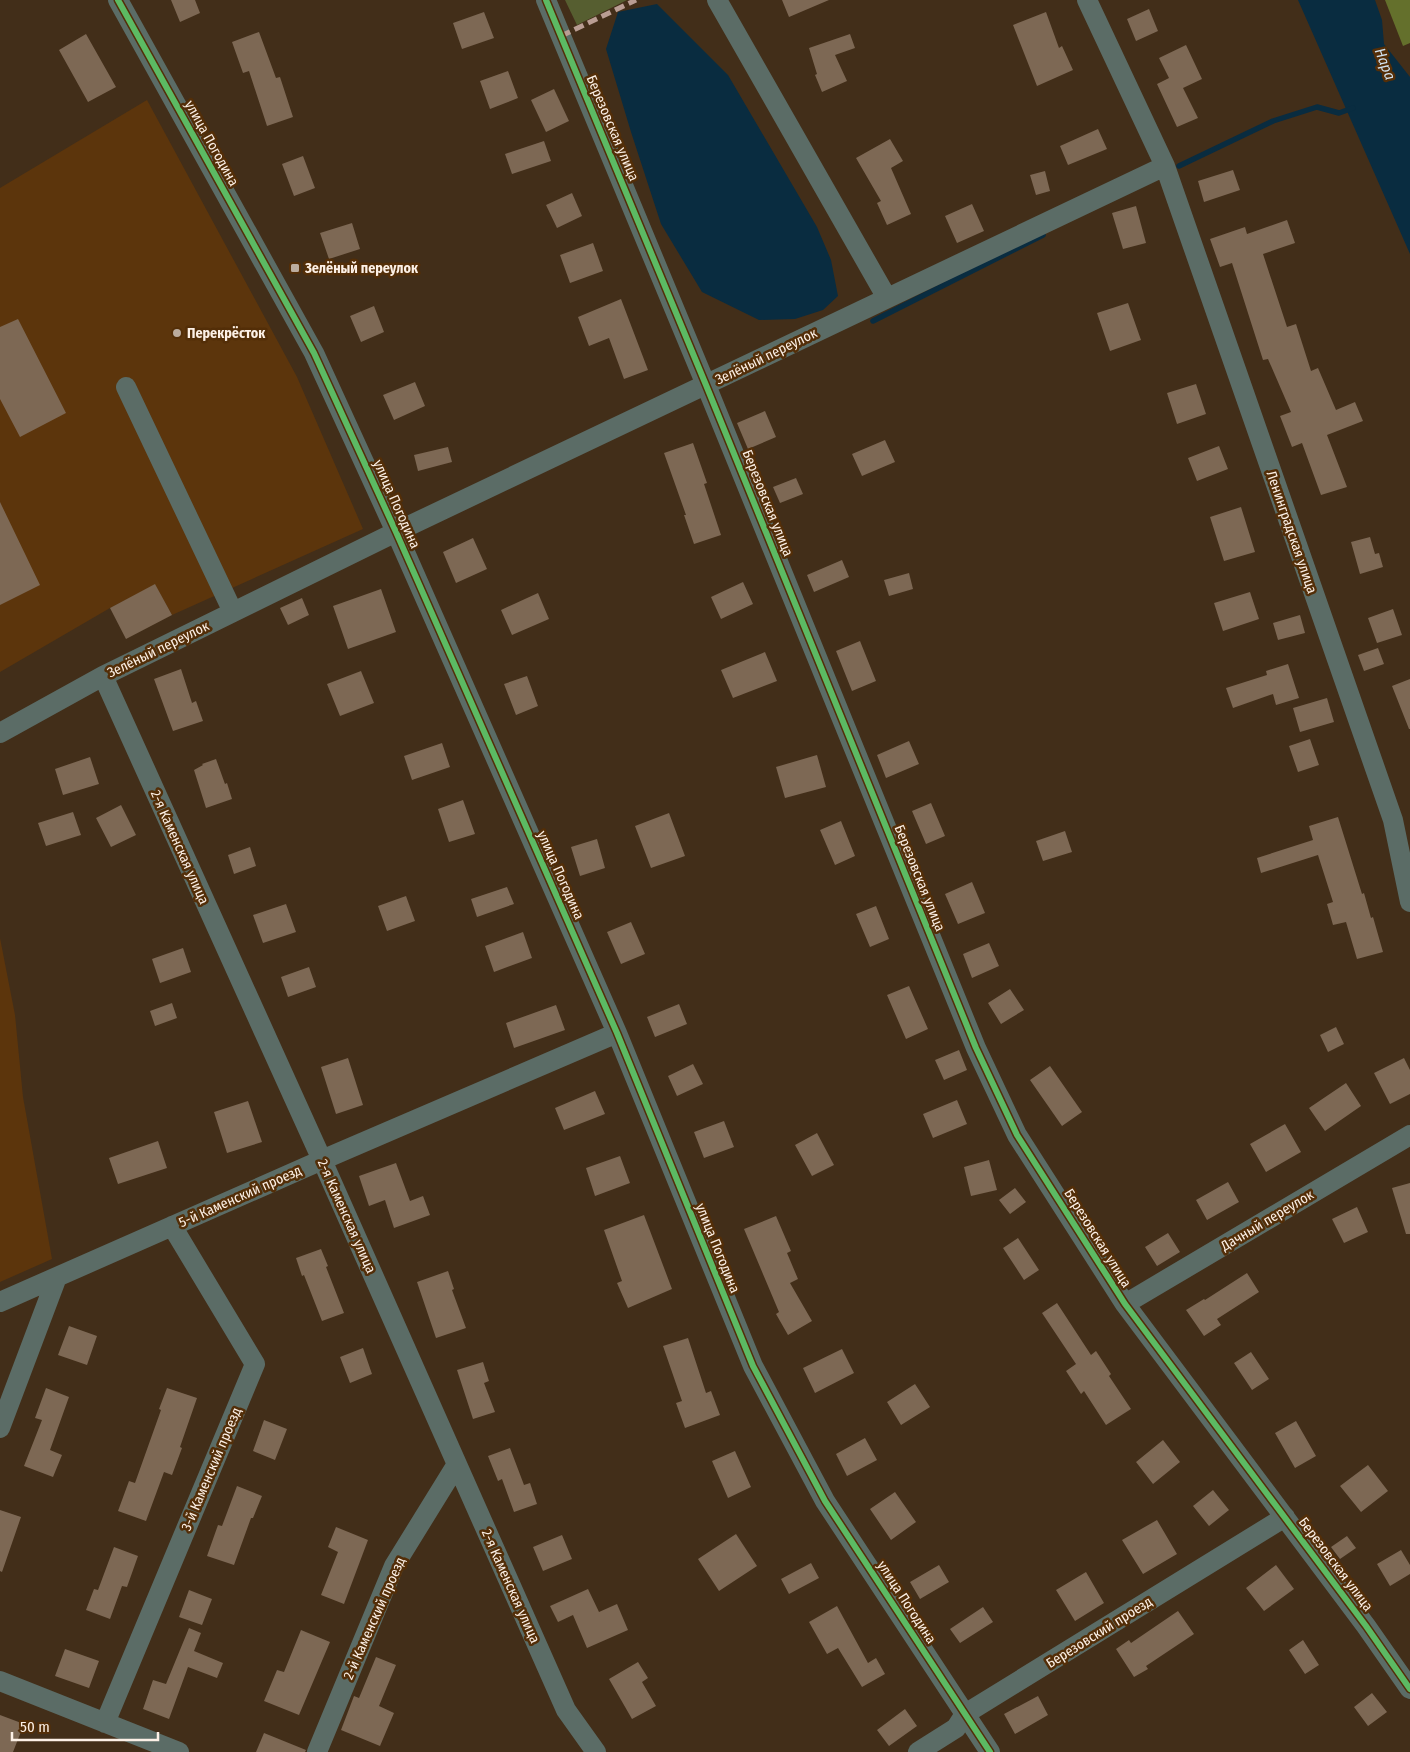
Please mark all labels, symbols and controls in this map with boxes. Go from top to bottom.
water label: Нара [1371,46,1399,83]
street label: Березовская улица [583,73,643,184]
street label: улица Погодина [181,97,242,189]
place label: Зелёный переулок [304,260,419,277]
marker: Зелёный переулок [289,262,301,274]
street label: Зелёный переулок [713,324,820,388]
place label: Перекрёсток [187,325,266,342]
marker: Перекрёсток [171,327,183,339]
street label: Березовская улица [738,447,797,559]
street label: улица Погодина [369,457,424,551]
street label: Ленинградская улица [1263,469,1321,596]
street label: Зелёный переулок [105,617,212,681]
street label: 2-я Каменская улица [147,788,212,907]
street label: Березовская улица [890,822,949,934]
street label: улица Погодина [533,828,588,922]
street label: 2-я Каменская улица [314,1157,379,1276]
street label: 5-й Каменский проезд [176,1162,304,1231]
street label: Березовская улица [1060,1186,1135,1291]
street label: Дачный переулок [1217,1186,1317,1255]
street label: улица Погодина [692,1201,743,1296]
street label: 3-й Каменский проезд [178,1405,245,1533]
street label: Березовская улица [1295,1514,1377,1615]
street label: 2-я Каменская улица [478,1527,543,1646]
street label: 2-й Каменский проезд [340,1554,409,1682]
street label: улица Погодина [873,1558,940,1647]
street label: Березовский проезд [1043,1593,1155,1672]
scale bar [12,1710,159,1742]
text: 50 m [20,1718,50,1736]

